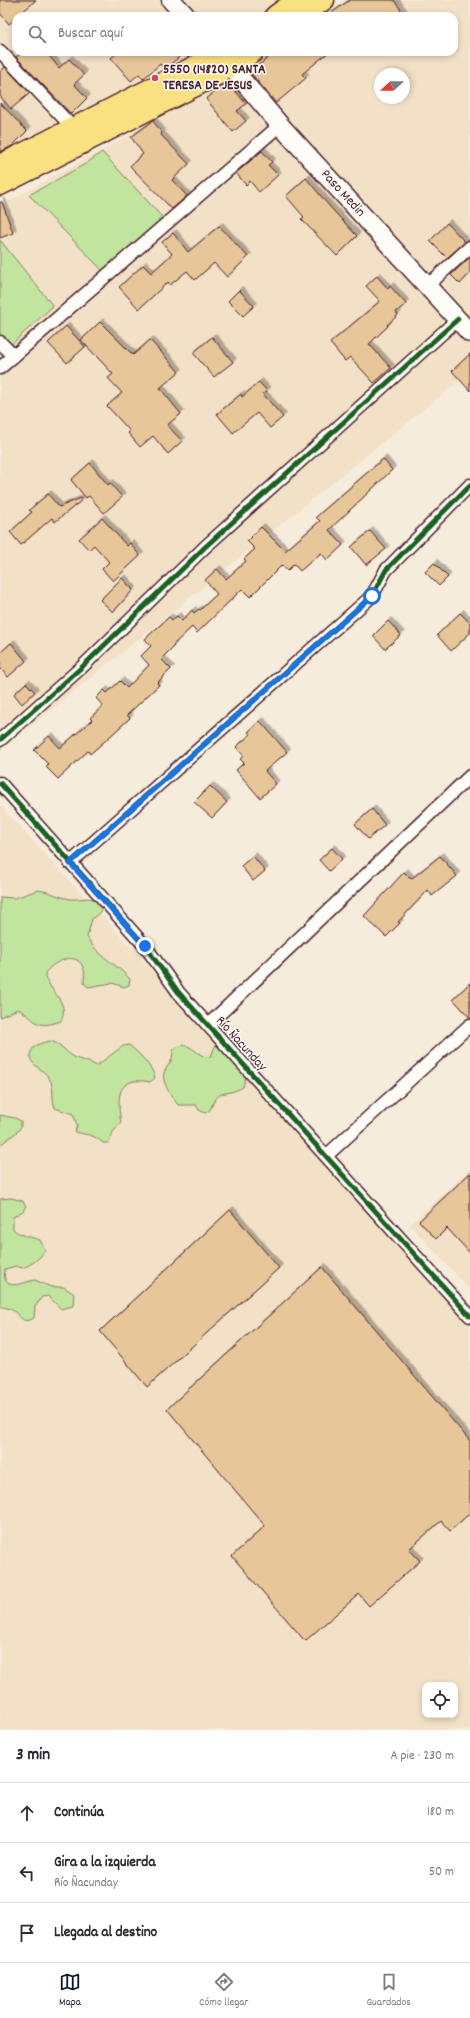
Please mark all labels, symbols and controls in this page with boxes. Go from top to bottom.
search box [12,12,458,56]
icon: search [26,23,48,45]
text: Buscar aquí [58,23,123,45]
place label: 5550 (14820) SANTA TERESA DE JESUS [163,60,266,96]
north arrow [374,68,410,104]
marker: 5550 (14820) SANTA TERESA DE JESUS [150,73,160,83]
street label: Paso Medin [316,165,370,222]
route start [363,587,381,605]
route end [136,937,154,955]
street label: Río Ñacunday [211,1012,272,1077]
map controls [422,1682,458,1718]
button: locate [422,1682,458,1718]
text: 3 min [16,1744,50,1768]
text: A pie · 230 m [390,1747,454,1766]
icon: ahead [16,1802,38,1824]
text: Continúa [54,1802,104,1824]
text: 180 m [427,1803,454,1822]
text: Gira a la izquierda [54,1852,155,1874]
icon: left [16,1862,38,1884]
text: 50 m [429,1863,454,1882]
text: Río Ñacunday [54,1874,118,1893]
icon: arrive [16,1922,38,1944]
text: Llegada al destino [54,1922,157,1944]
tab: Mapa [59,1971,81,2011]
tab: Cómo llegar [199,1971,248,2011]
tab: Guardados [366,1971,411,2011]

